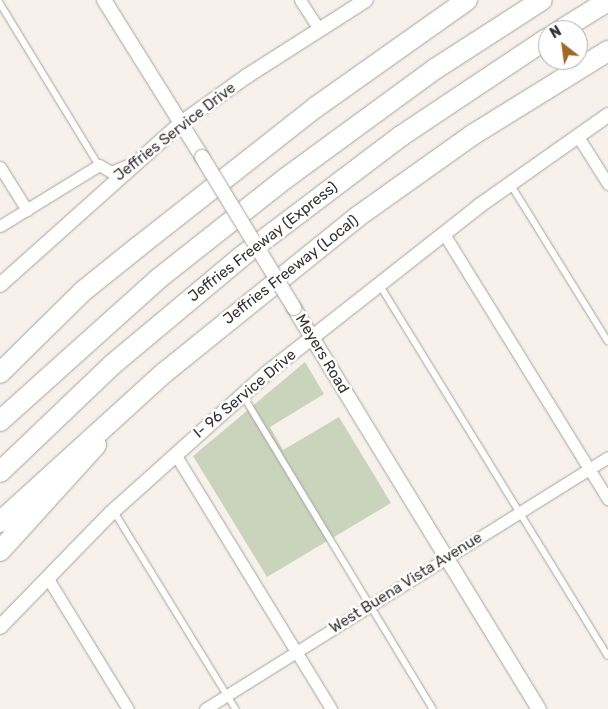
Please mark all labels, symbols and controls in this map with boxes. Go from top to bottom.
north arrow [538,20,588,70]
text: N [547,23,564,42]
street label: Jeffries Service Drive [111,79,239,185]
street label: Jeffries Freeway (Express) [185,178,341,306]
street label: Jeffries Freeway (Local) [220,211,362,329]
street label: Meyers Road [291,311,353,397]
street label: I- 96 Service Drive [190,346,300,442]
street label: West Buena Vista Avenue [326,528,486,638]

